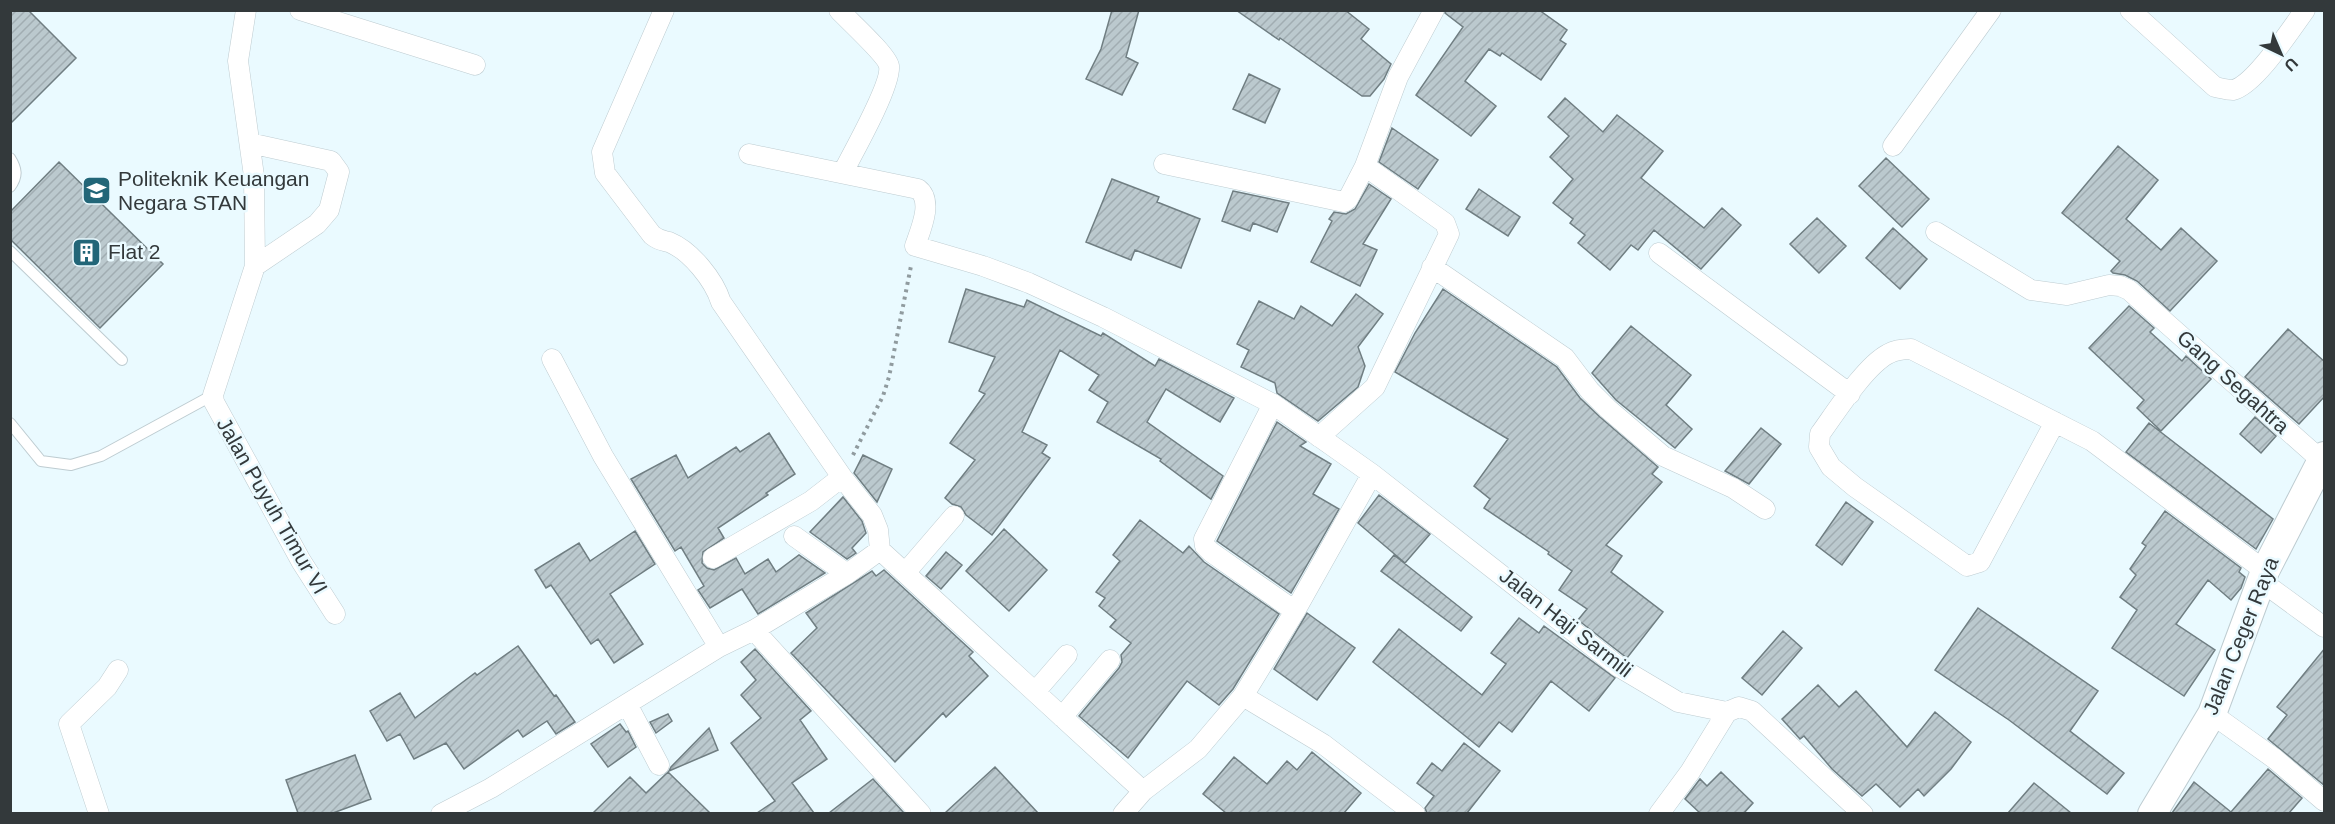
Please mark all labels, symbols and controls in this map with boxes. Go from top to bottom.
north arrow [2251,24,2311,84]
text: U [2281,54,2301,75]
place label: Politeknik Keuangan Negara STAN [118,167,309,214]
school or university icon: Politeknik Keuangan Negara STAN [81,175,113,207]
building icon: Flat 2 [71,236,103,268]
place label: Flat 2 [108,240,161,263]
street label: Gang Segahtra [2173,325,2294,438]
street label: Jalan Puyuh Timur VI [213,414,332,598]
street label: Jalan Ceger Raya [2198,553,2283,718]
street label: Jalan Haji Sarmili [1495,564,1637,682]

